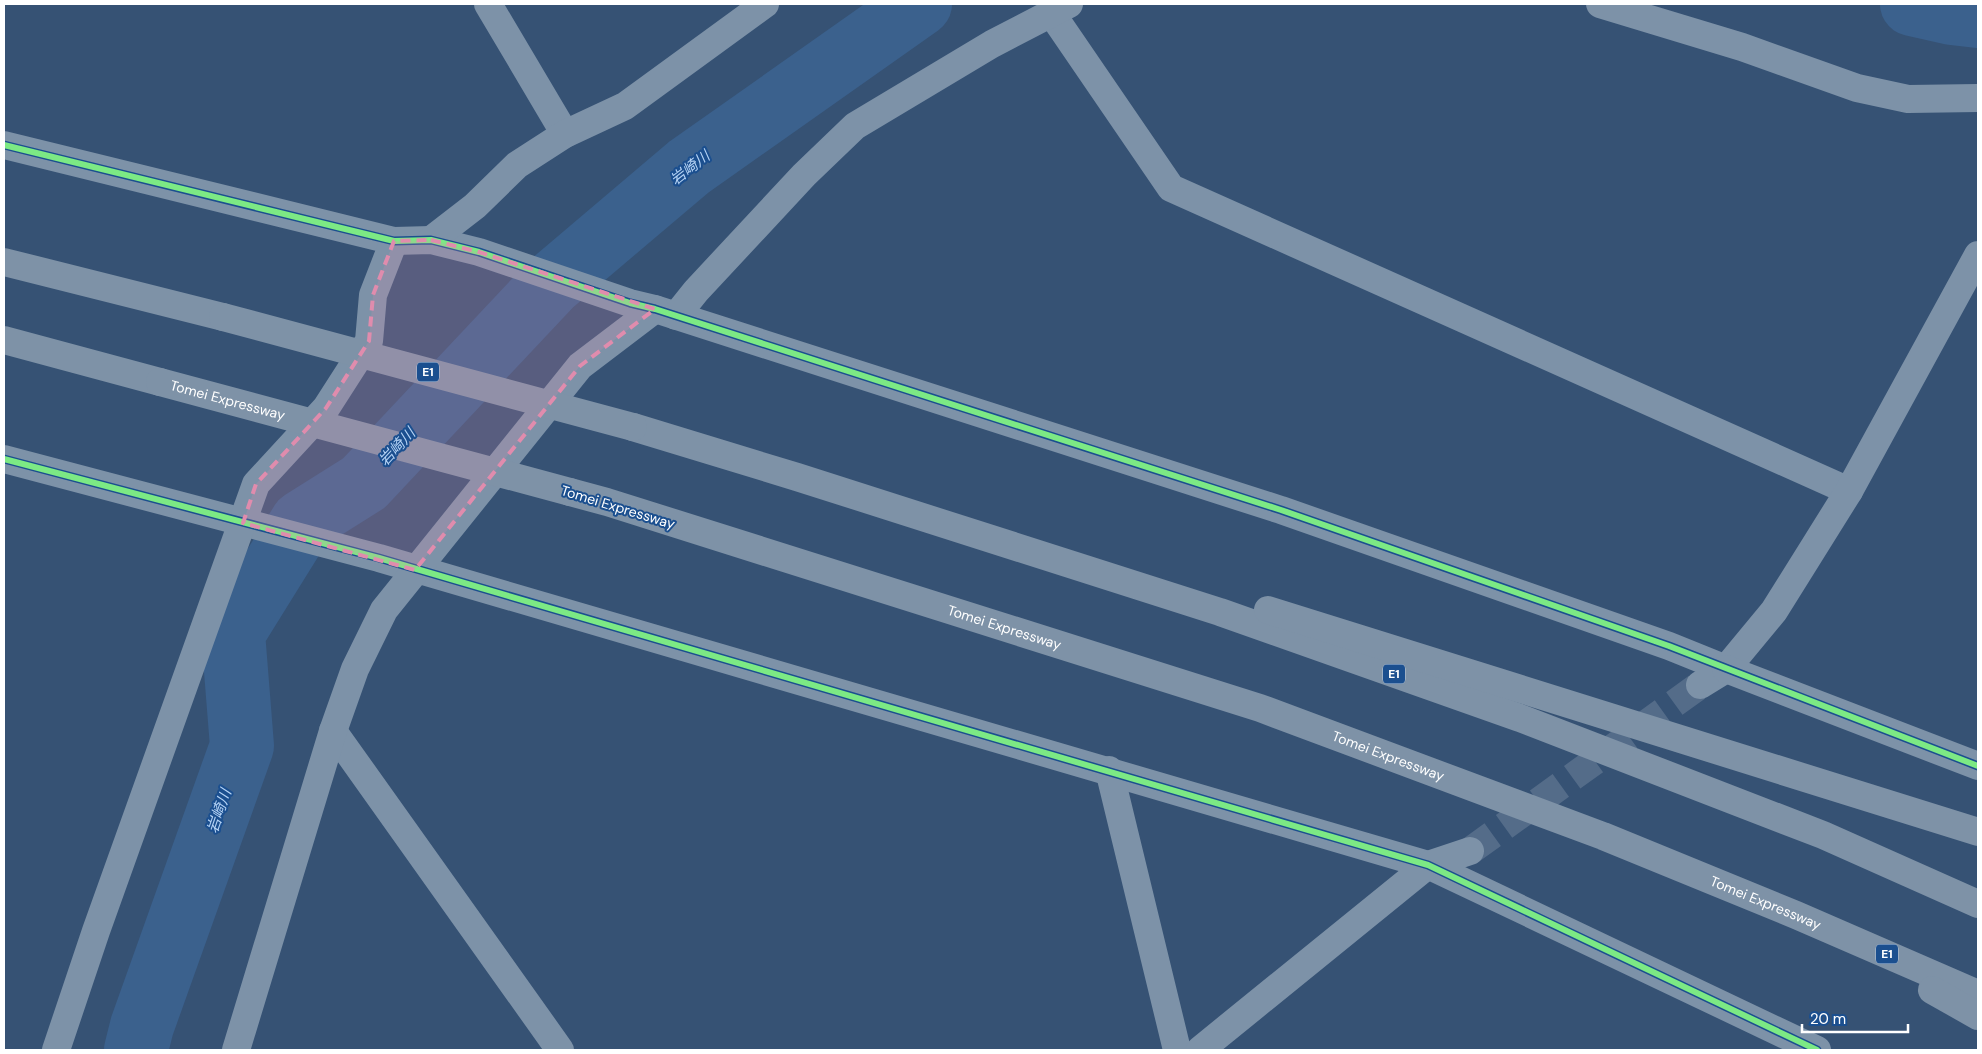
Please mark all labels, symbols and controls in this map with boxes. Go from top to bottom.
water label: 岩崎川 [666,145,715,190]
road number: E1 [417,362,439,382]
street label: Tomei Expressway [168,376,287,424]
water label: 岩崎川 [374,422,421,470]
street label: Tomei Expressway [559,481,677,533]
street label: Tomei Expressway [945,601,1064,654]
road number: E1 [1383,664,1405,684]
street label: Tomei Expressway [1330,727,1447,785]
water label: 岩崎川 [202,785,236,836]
street label: Tomei Expressway [1708,872,1824,934]
road number: E1 [1876,944,1898,964]
scale bar [1802,1002,1908,1034]
text: 20 m [1810,1009,1846,1029]

